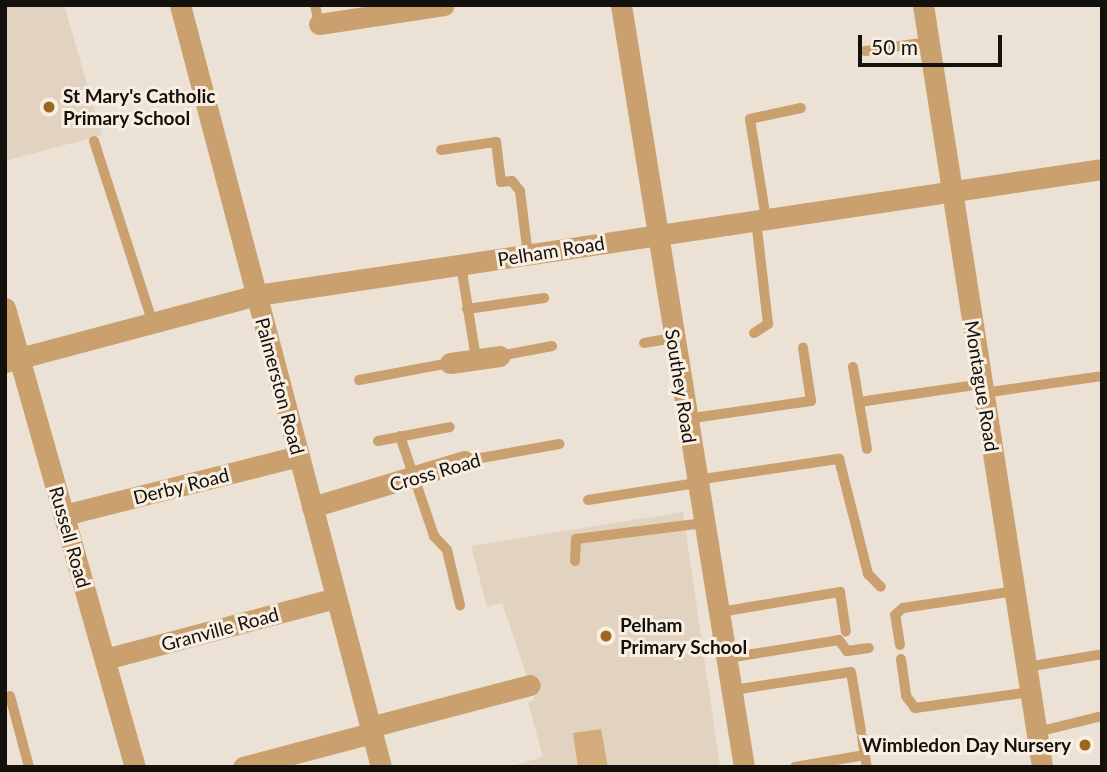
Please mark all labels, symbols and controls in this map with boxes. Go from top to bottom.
scale bar [862,21,1006,65]
text: 50 m [871,34,918,59]
place label: St Mary's Catholic Primary School [63,85,215,129]
marker: St Mary's Catholic Primary School [41,99,57,115]
street label: Pelham Road [496,231,606,271]
street label: Palmerston Road [251,315,309,457]
street label: Montague Road [960,319,1004,453]
street label: Southey Road [661,327,701,445]
street label: Cross Road [387,448,483,496]
street label: Derby Road [130,463,232,509]
street label: Russell Road [45,484,95,590]
street label: Granville Road [159,602,281,656]
place label: Pelham Primary School [620,614,748,658]
marker: Pelham Primary School [598,628,614,644]
place label: Wimbledon Day Nursery [862,734,1071,756]
marker: Wimbledon Day Nursery [1077,737,1093,753]

